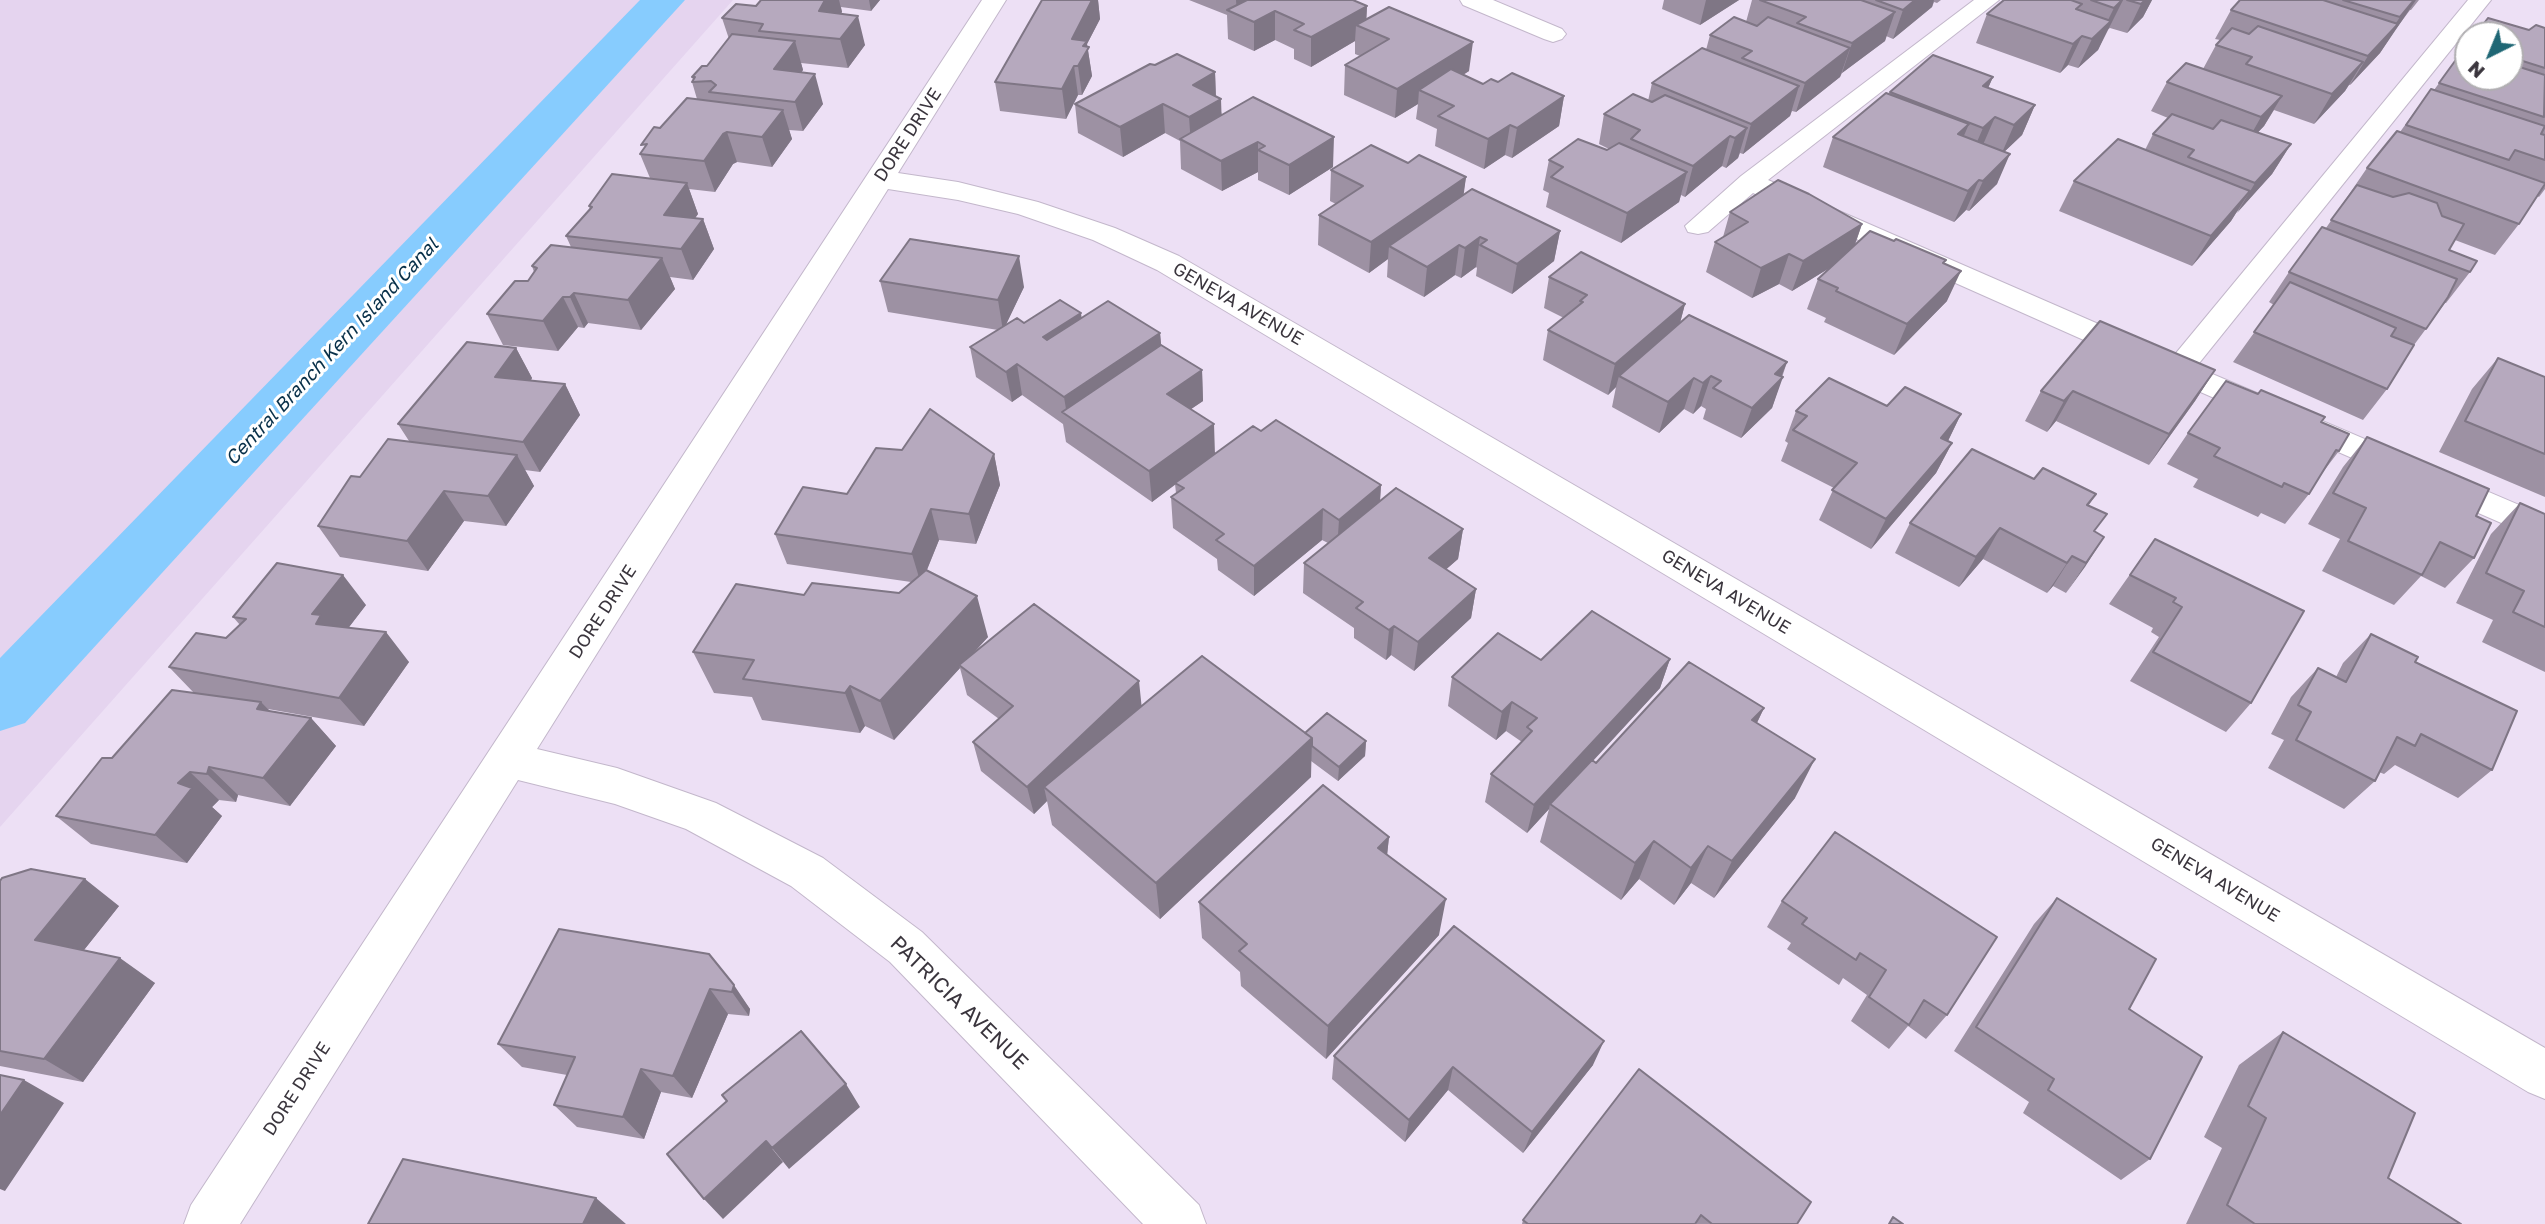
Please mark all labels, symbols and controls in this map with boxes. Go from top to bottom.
north arrow [2454,21,2524,91]
text: N [2463,57,2489,84]
street label: DORE DRIVE [870,84,946,186]
water label: Central Branch Kern Island Canal [221,234,443,470]
street label: GENEVA AVENUE [1169,258,1307,350]
street label: GENEVA AVENUE [1658,545,1794,639]
street label: DORE DRIVE [565,561,641,663]
street label: GENEVA AVENUE [2147,833,2283,927]
street label: PATRICIA AVENUE [885,931,1033,1075]
street label: DORE DRIVE [259,1038,335,1140]

